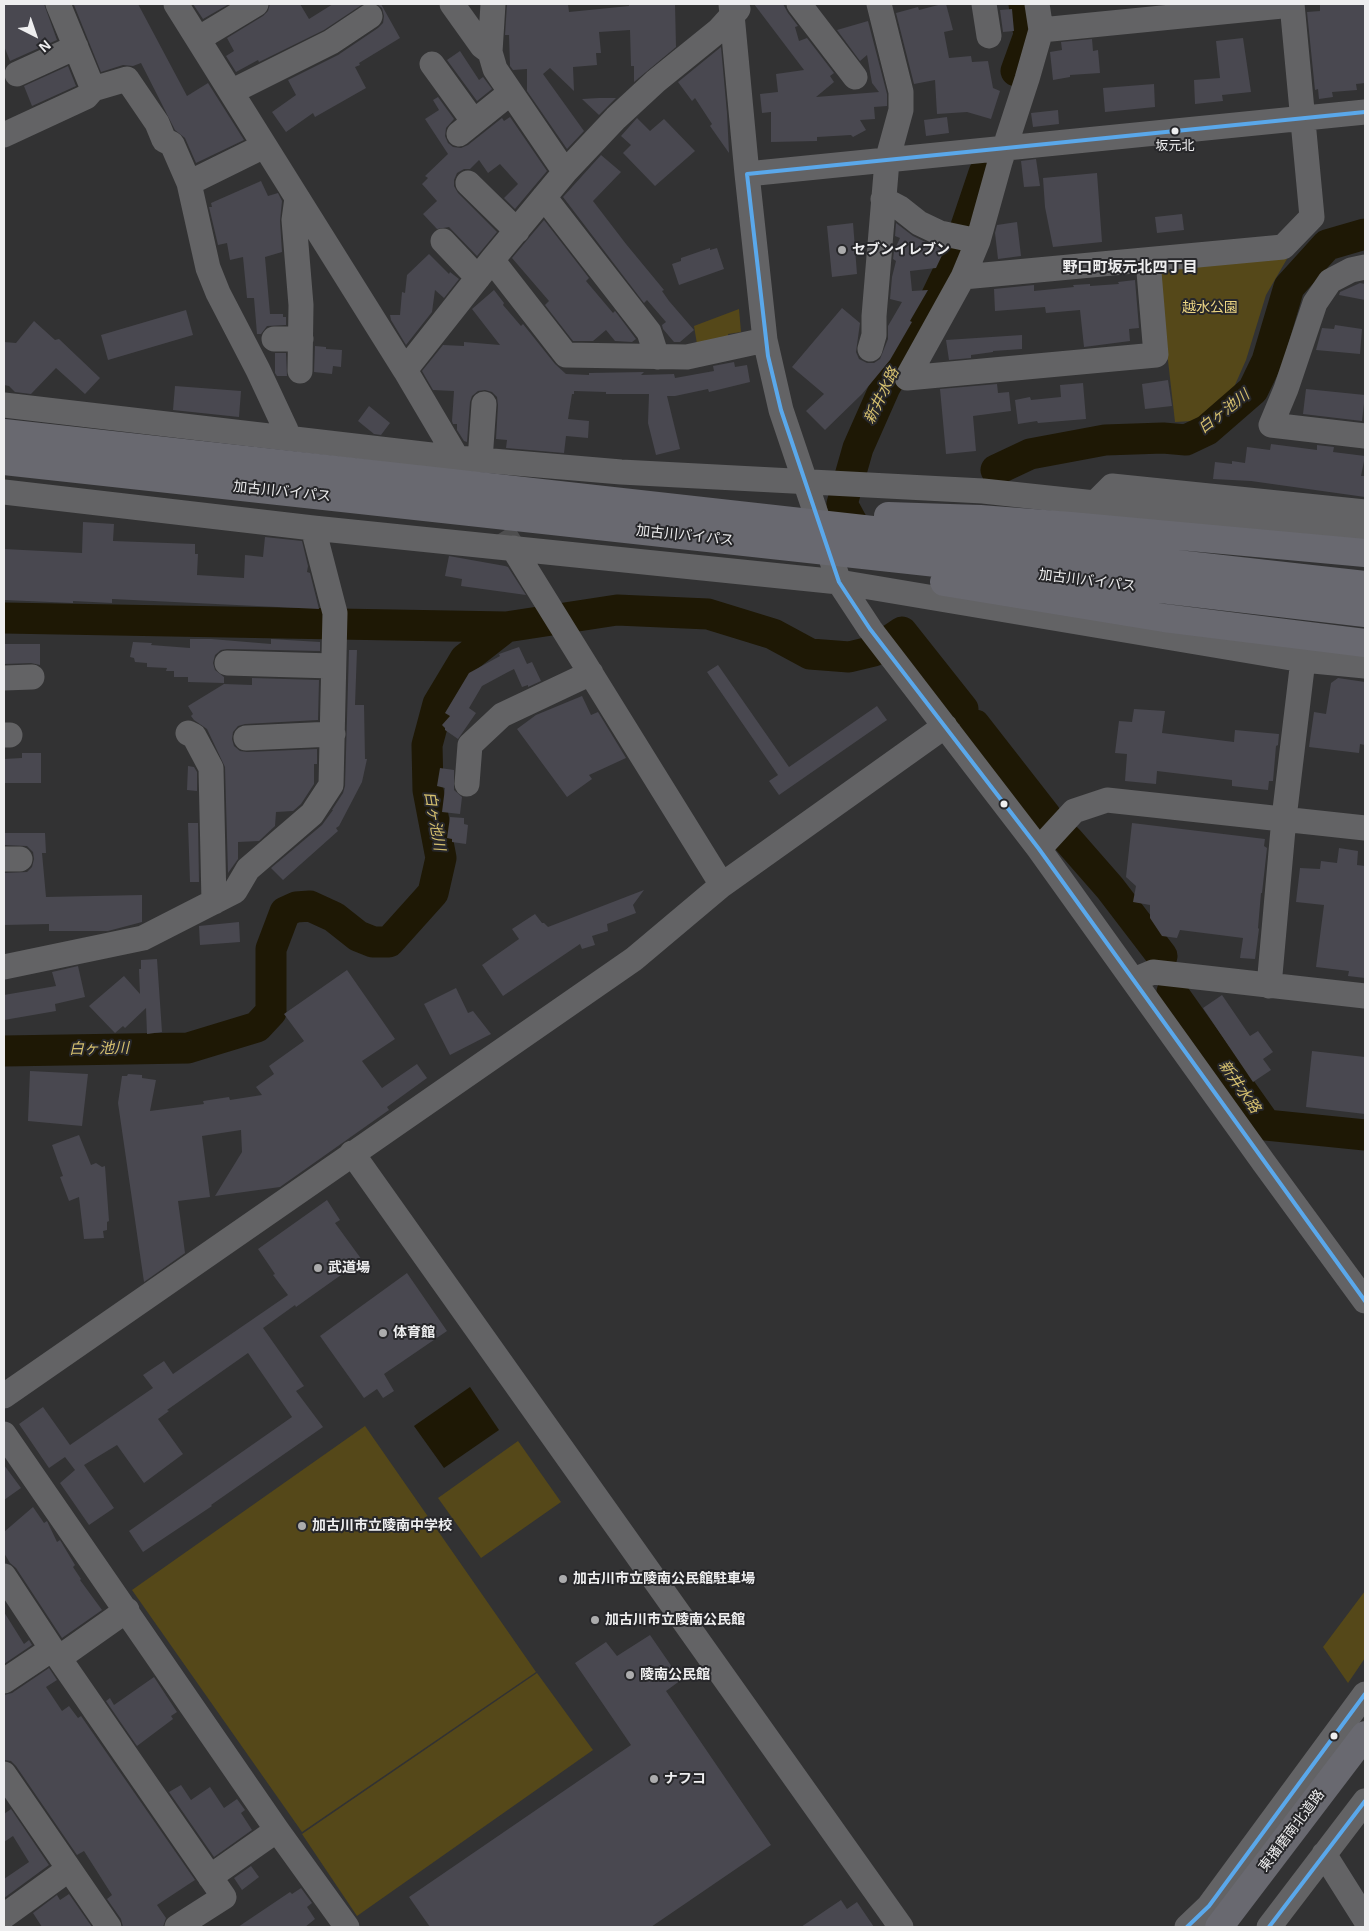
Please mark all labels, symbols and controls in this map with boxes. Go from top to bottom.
north arrow [10,10,60,60]
text: N [36,37,54,56]
marker: 坂元北 [1170,126,1180,136]
place label: 坂元北 [1156,138,1194,154]
place label: セブンイレブン [852,242,950,258]
marker: セブンイレブン [836,244,848,256]
district label: 野口町坂元北四丁目 [1063,259,1197,277]
park label: 越水公園 [1182,300,1238,316]
water label: 新井水路 [861,365,903,427]
water label: 白ヶ池川 [1195,386,1253,438]
street label: 加古川バイパス [232,479,332,505]
street label: 加古川バイパス [635,523,735,549]
street label: 加古川バイパス [1037,567,1137,595]
water label: 白ヶ池川 [420,790,448,852]
unlabelled marker [999,799,1009,809]
water label: 白ヶ池川 [69,1039,129,1059]
water label: 新井水路 [1214,1057,1264,1117]
place label: 武道場 [328,1260,370,1276]
marker: 武道場 [312,1262,324,1274]
place label: 体育館 [393,1325,435,1341]
marker: 体育館 [377,1327,389,1339]
place label: 加古川市立陵南中学校 [312,1518,452,1534]
marker: 加古川市立陵南中学校 [296,1520,308,1532]
place label: 加古川市立陵南公民館駐車場 [573,1571,755,1587]
marker: 加古川市立陵南公民館駐車場 [557,1573,569,1585]
place label: 加古川市立陵南公民館 [605,1612,745,1628]
marker: 加古川市立陵南公民館 [589,1614,601,1626]
place label: 陵南公民館 [640,1667,710,1683]
marker: 陵南公民館 [624,1669,636,1681]
unlabelled marker [1329,1731,1339,1741]
place label: ナフコ [664,1771,706,1787]
marker: ナフコ [648,1773,660,1785]
street label: 東播磨南北道路 [1256,1787,1328,1875]

